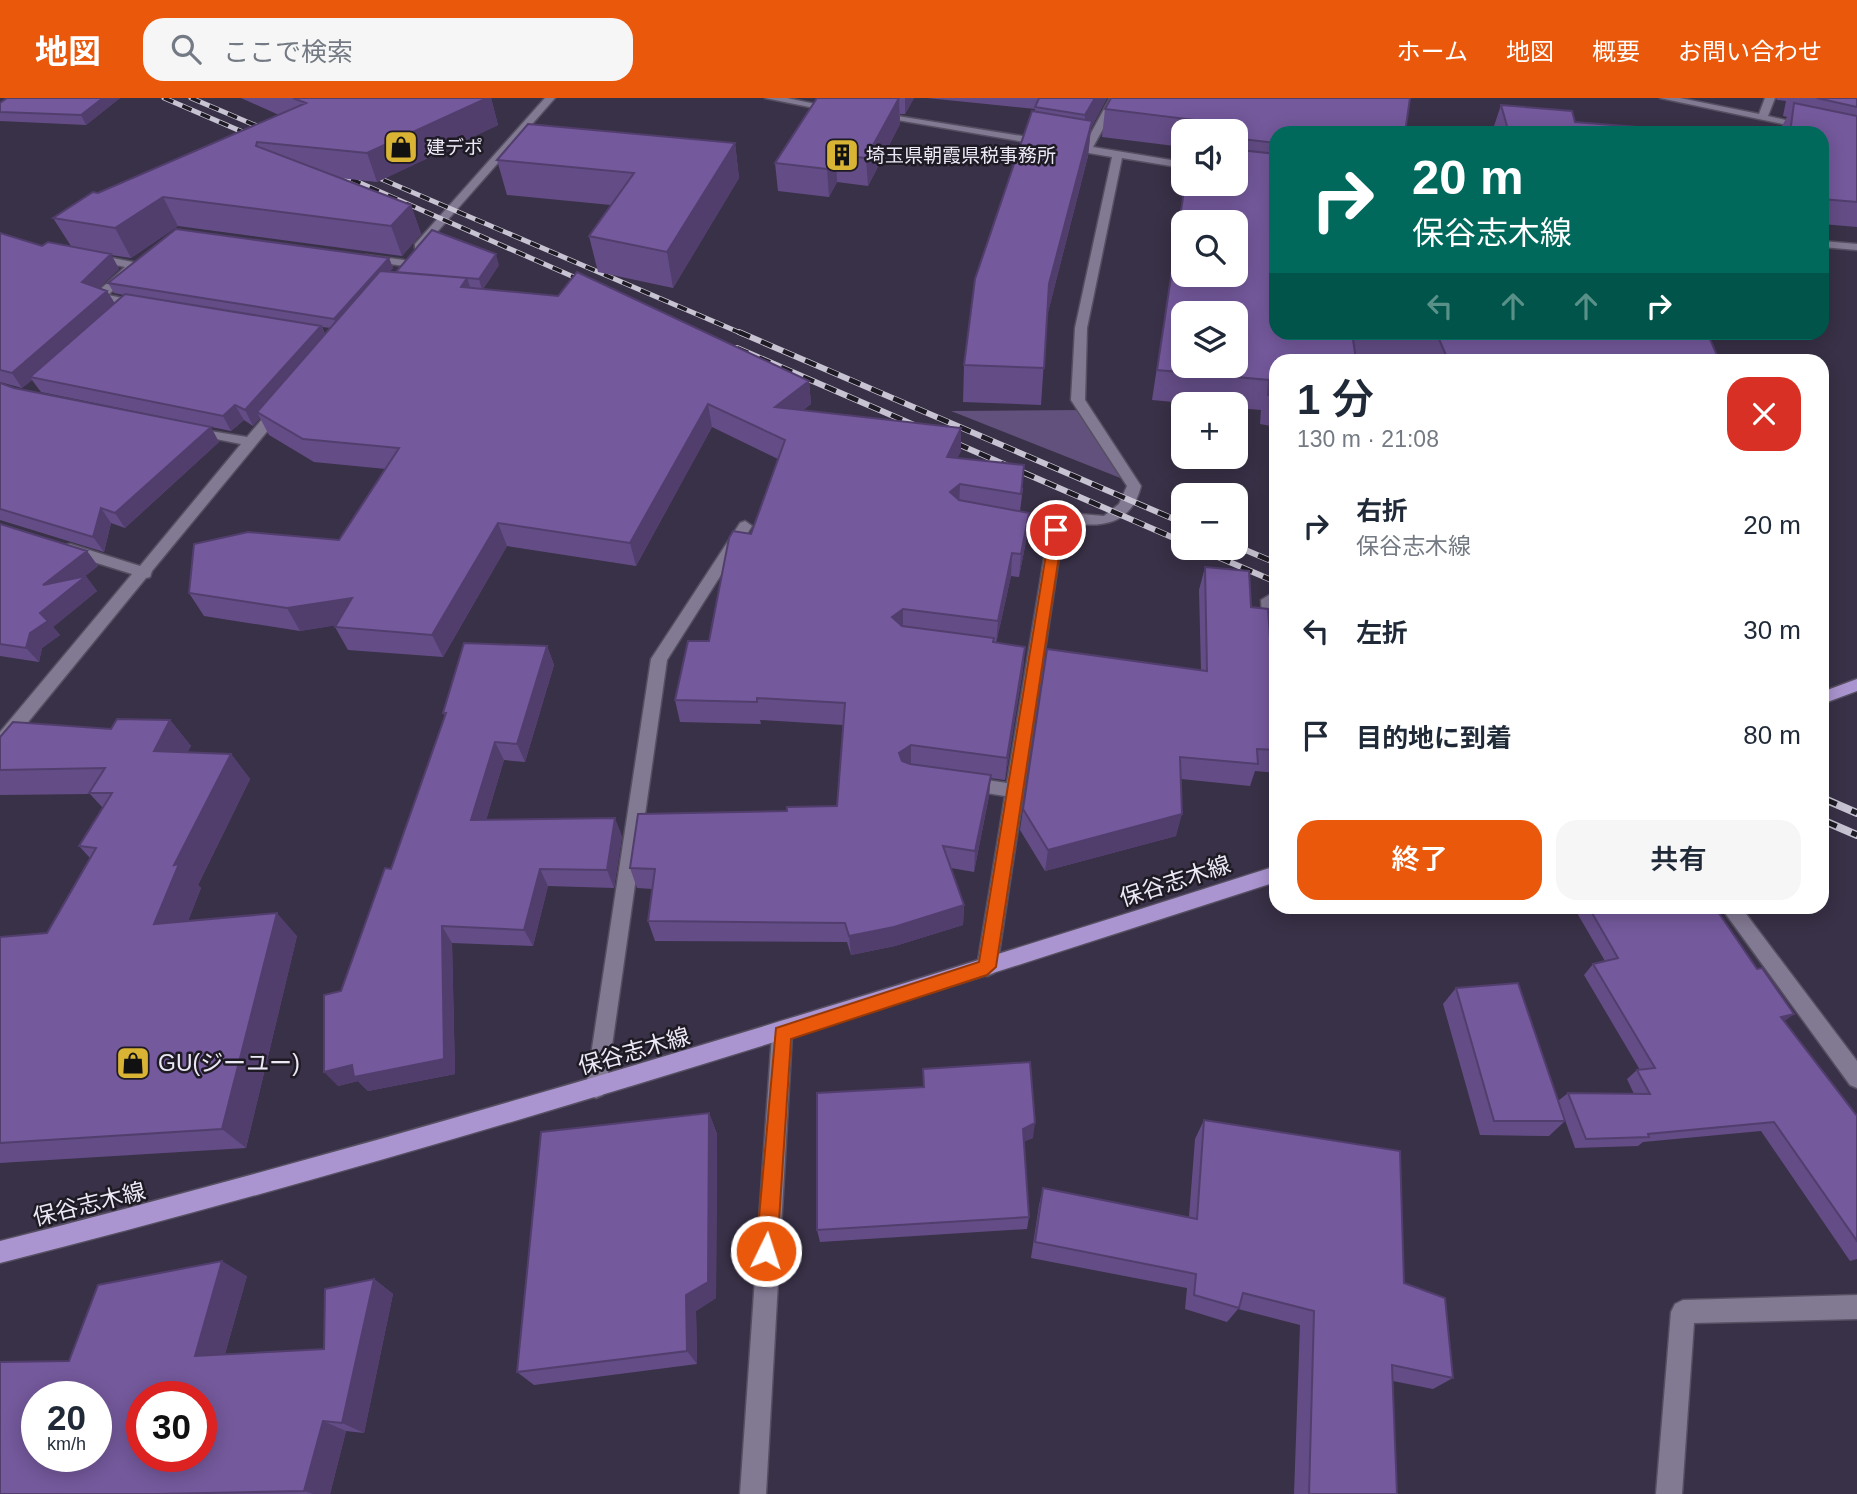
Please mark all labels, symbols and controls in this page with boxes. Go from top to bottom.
search box [143,18,633,81]
icon: search [167,30,205,68]
text: 地図 [35,33,101,70]
text: ここで検索 [223,37,353,67]
text: ホーム [1397,38,1468,65]
text: 地図 [1506,38,1554,65]
text: 概要 [1592,38,1640,65]
text: お問い合わせ [1678,38,1822,65]
map controls [1171,119,1248,560]
button: sound [1171,119,1248,196]
shop icon: 建デポ [382,128,420,166]
building icon: 埼玉県朝霞県税事務所 [823,136,861,174]
place label: 建デポ [426,137,483,158]
place label: 埼玉県朝霞県税事務所 [866,145,1056,166]
text: 20 m [1412,150,1524,204]
icon: right [1297,154,1388,245]
button: search [1171,210,1248,287]
text: 保谷志木線 [1412,215,1572,251]
icon: left [1421,287,1459,325]
icon: ahead [1494,287,1532,325]
icon: ahead [1567,287,1605,325]
icon: right [1640,287,1678,325]
button: layers [1171,301,1248,378]
text: 1 分 [1297,376,1374,423]
button: close [1727,377,1801,451]
button: + [1171,392,1248,469]
text: 130 m · 21:08 [1297,426,1439,452]
button: − [1171,483,1248,560]
text: 右折 [1356,496,1408,526]
pin [1026,500,1086,560]
icon: right [1297,507,1335,545]
text: 20 m [1743,510,1801,540]
icon: arrive [1037,511,1075,549]
text: 保谷志木線 [1356,533,1471,559]
icon: left [1297,612,1335,650]
text: 30 m [1743,615,1801,645]
text: 左折 [1356,618,1408,648]
icon: arrive [1297,717,1335,755]
text: 80 m [1743,720,1801,750]
text: 目的地に到着 [1356,723,1512,753]
button: 終了 [1297,820,1542,900]
button: 共有 [1556,820,1801,900]
street label: 保谷志木線 [1116,851,1234,911]
street label: 保谷志木線 [575,1023,693,1079]
shop icon: GU(ジーユー) [114,1044,152,1082]
place label: GU(ジーユー) [158,1050,300,1076]
street label: 保谷志木線 [30,1177,148,1231]
position arrow [729,1214,803,1288]
speed limit sign: 30 [126,1381,217,1472]
text: 20 [47,1398,86,1437]
text: km/h [47,1434,86,1454]

